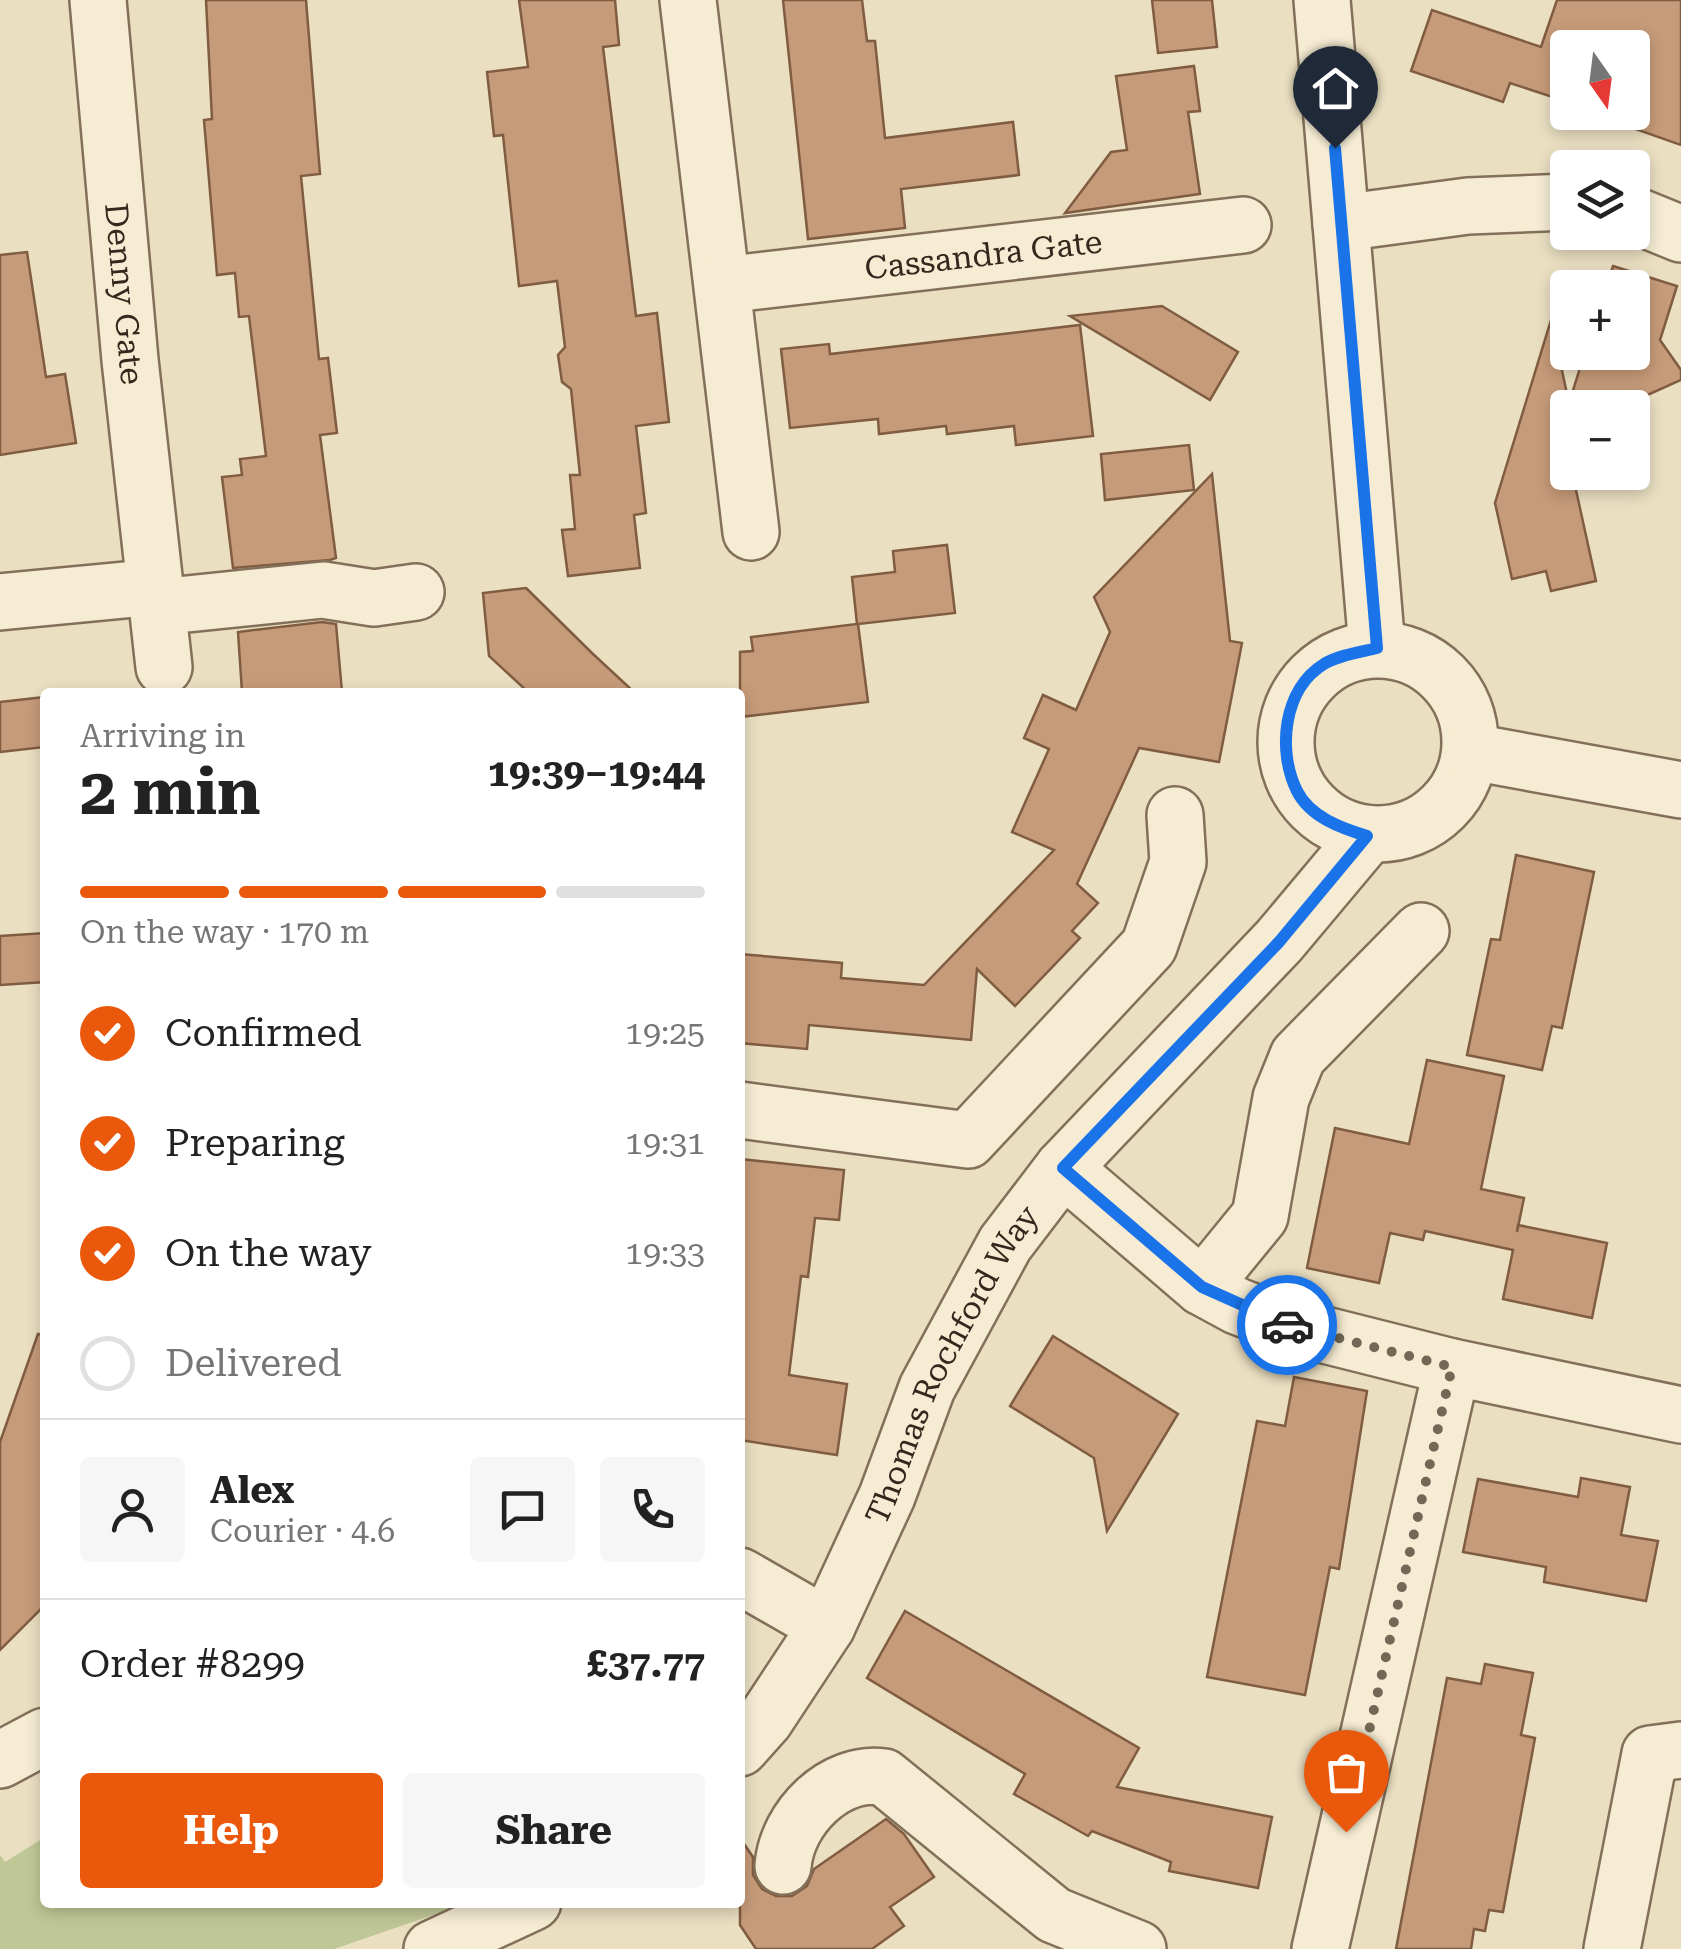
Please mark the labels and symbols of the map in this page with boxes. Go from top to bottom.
north arrow [1550,30,1650,130]
pin [1293,46,1378,149]
street label: Denny Gate [97,201,152,387]
street label: Cassandra Gate [862,222,1104,288]
street label: Thomas Rochford Way [858,1198,1047,1530]
courier [1237,1275,1337,1375]
pin [1304,1730,1389,1833]

